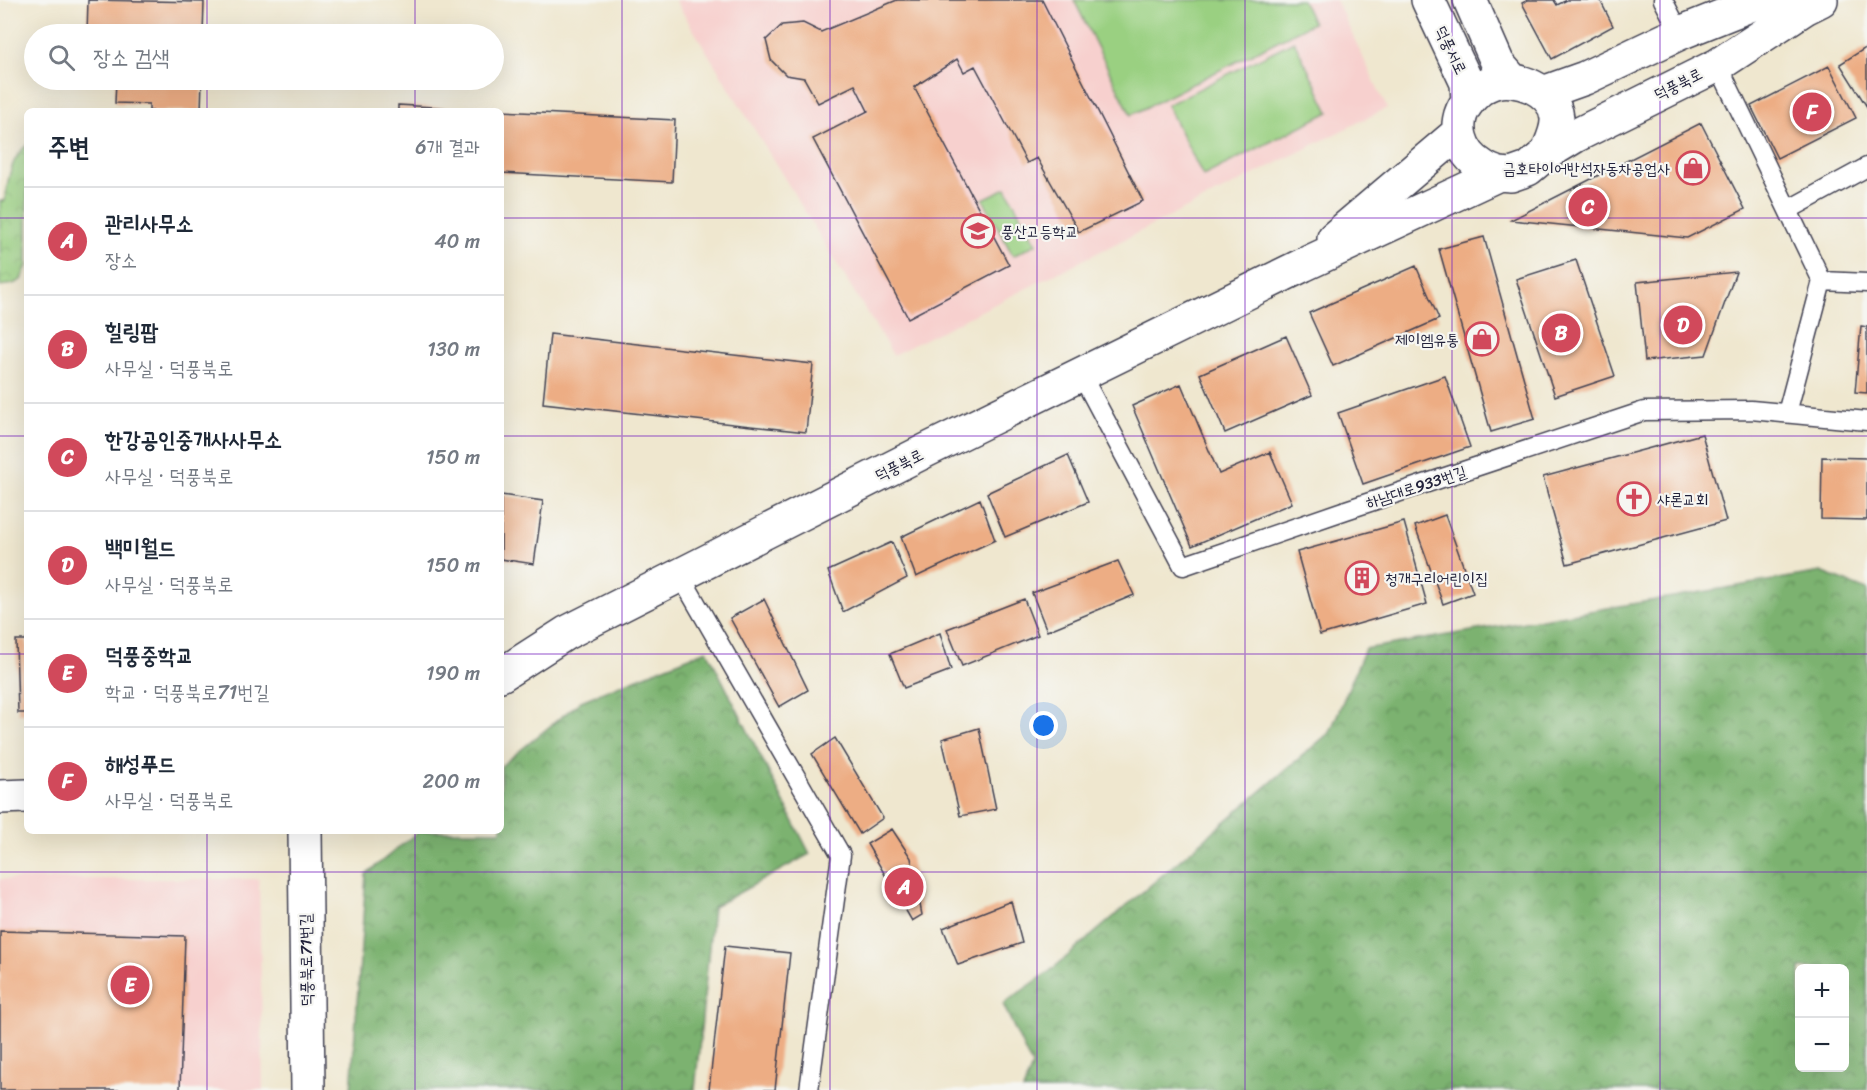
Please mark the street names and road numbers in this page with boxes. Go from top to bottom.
street label: 덕풍서로 [1427,20,1475,80]
street label: 덕풍북로 [1648,59,1708,109]
street label: 덕풍북로 [869,440,929,490]
street label: 하남대로933번길 [1362,457,1470,517]
street label: 덕풍북로71번길 [291,913,321,1007]

